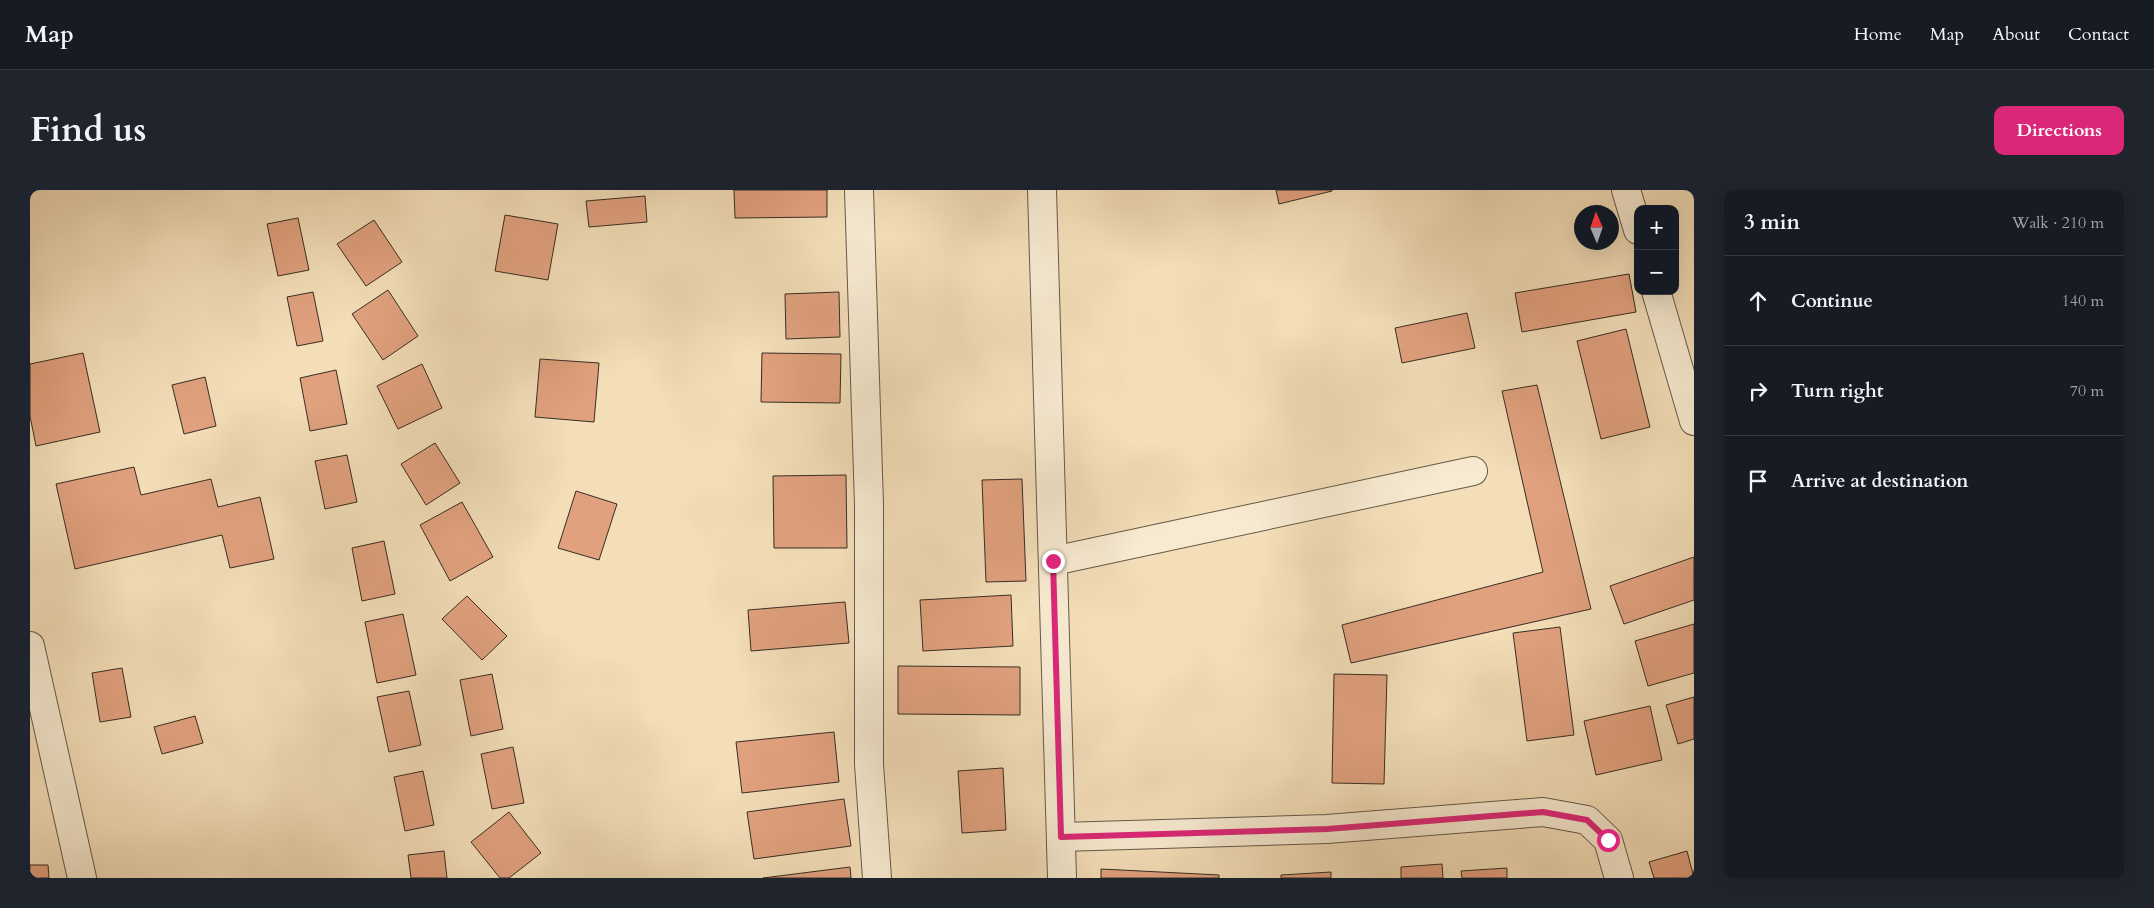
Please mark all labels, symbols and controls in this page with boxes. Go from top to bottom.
text: Map [25,18,74,51]
text: Home [1854,22,1902,47]
text: Map [1930,22,1964,47]
text: About [1992,22,2040,47]
text: Contact [2068,22,2129,47]
text: Find us [30,106,146,154]
button: Directions [1994,106,2124,155]
north arrow [1574,205,1619,250]
map controls [1634,205,1679,295]
button: + [1634,205,1679,250]
text: 3 min [1744,208,1800,237]
text: Walk · 210 m [2012,212,2104,234]
button: − [1634,250,1679,295]
icon: ahead [1744,287,1772,315]
text: Continue [1791,288,1873,314]
text: 140 m [2062,290,2104,312]
icon: right [1744,377,1772,405]
text: Turn right [1791,378,1883,404]
text: 70 m [2070,380,2104,402]
icon: arrive [1744,467,1772,495]
text: Arrive at destination [1791,468,1968,494]
route end [1042,550,1065,573]
route start [1597,829,1620,852]

